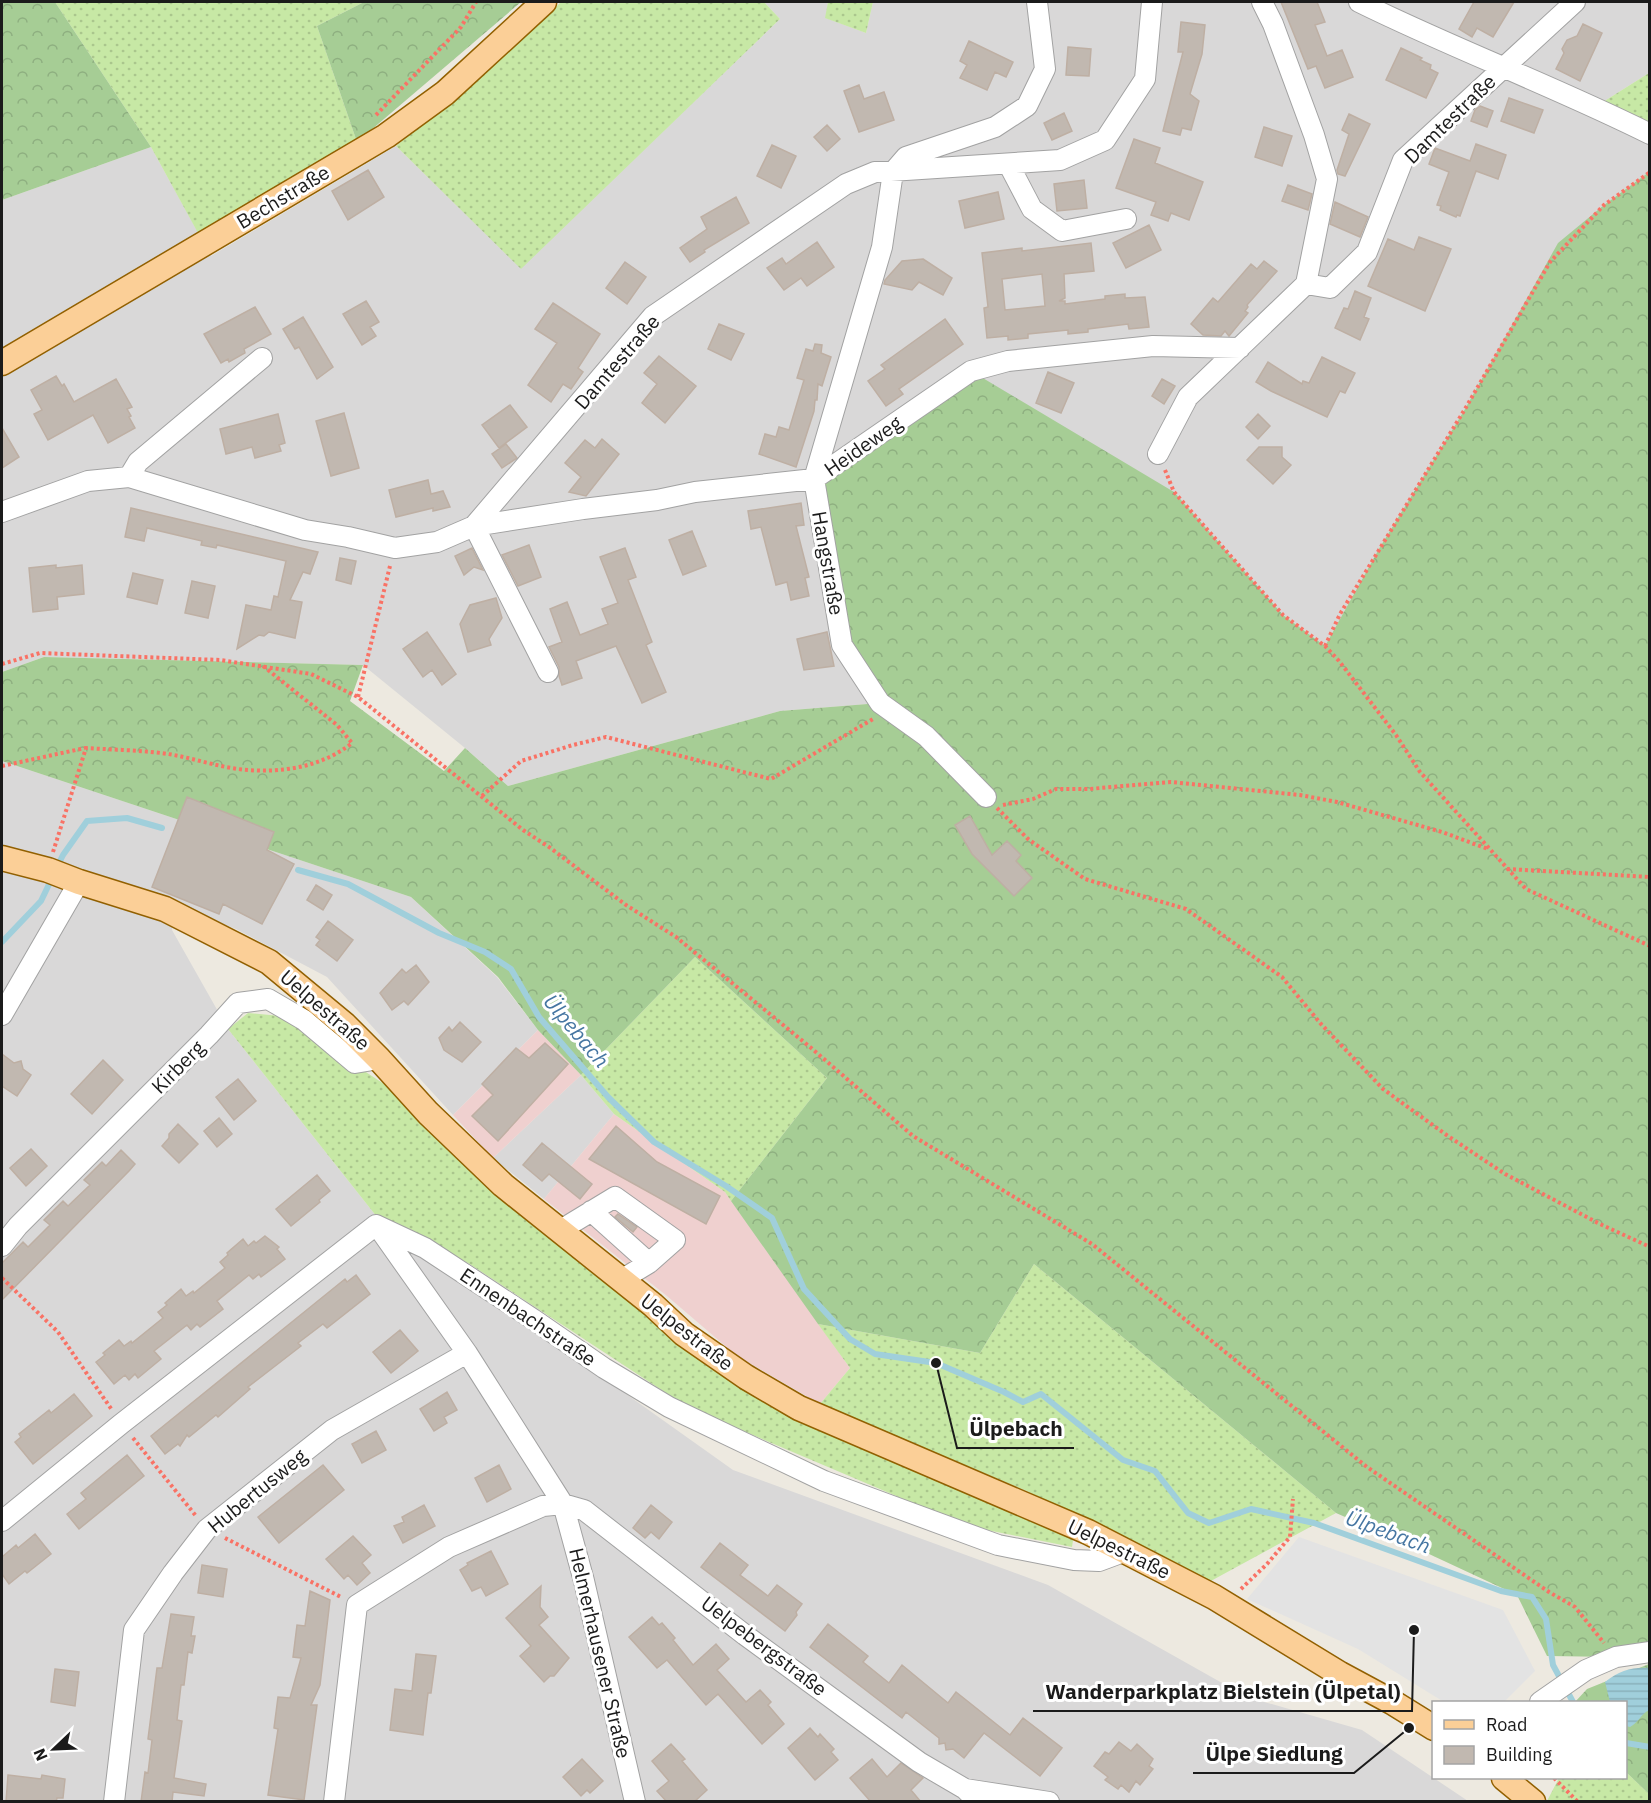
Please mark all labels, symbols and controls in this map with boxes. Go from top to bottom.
street label: Damtestraße [1398,68,1501,169]
street label: Bechstraße [231,158,334,235]
street label: Damtestraße [568,308,665,415]
street label: Heideweg [818,409,907,482]
street label: Hangstraße [806,509,851,617]
street label: Uelpestraße [275,963,376,1056]
water label: Ülpebach [538,987,616,1073]
street label: Kirberg [145,1034,210,1099]
street label: Ennenbachstraße [455,1261,602,1372]
street label: Uelpestraße [635,1287,739,1376]
callout: Ülpebach [957,1409,1074,1448]
text: Ülpebach [969,1414,1063,1442]
street label: Hubertusweg [201,1442,312,1539]
water label: Ülpebach [1342,1503,1435,1559]
street label: Uelpestraße [1063,1512,1175,1585]
street label: Helmerhausener Straße [563,1545,638,1761]
street label: Uelpebergstraße [696,1589,833,1702]
callout: Wanderparkplatz Bielstein (Ülpetal) [1033,1672,1412,1711]
text: Wanderparkplatz Bielstein (Ülpetal) [1045,1677,1401,1705]
legend [1432,1701,1627,1779]
text: Road [1486,1713,1527,1736]
north arrow [24,1719,84,1779]
callout: Ülpe Siedlung [1193,1734,1354,1773]
text: Ülpe Siedlung [1205,1739,1343,1767]
text: Building [1486,1743,1553,1766]
text: N [29,1746,52,1764]

